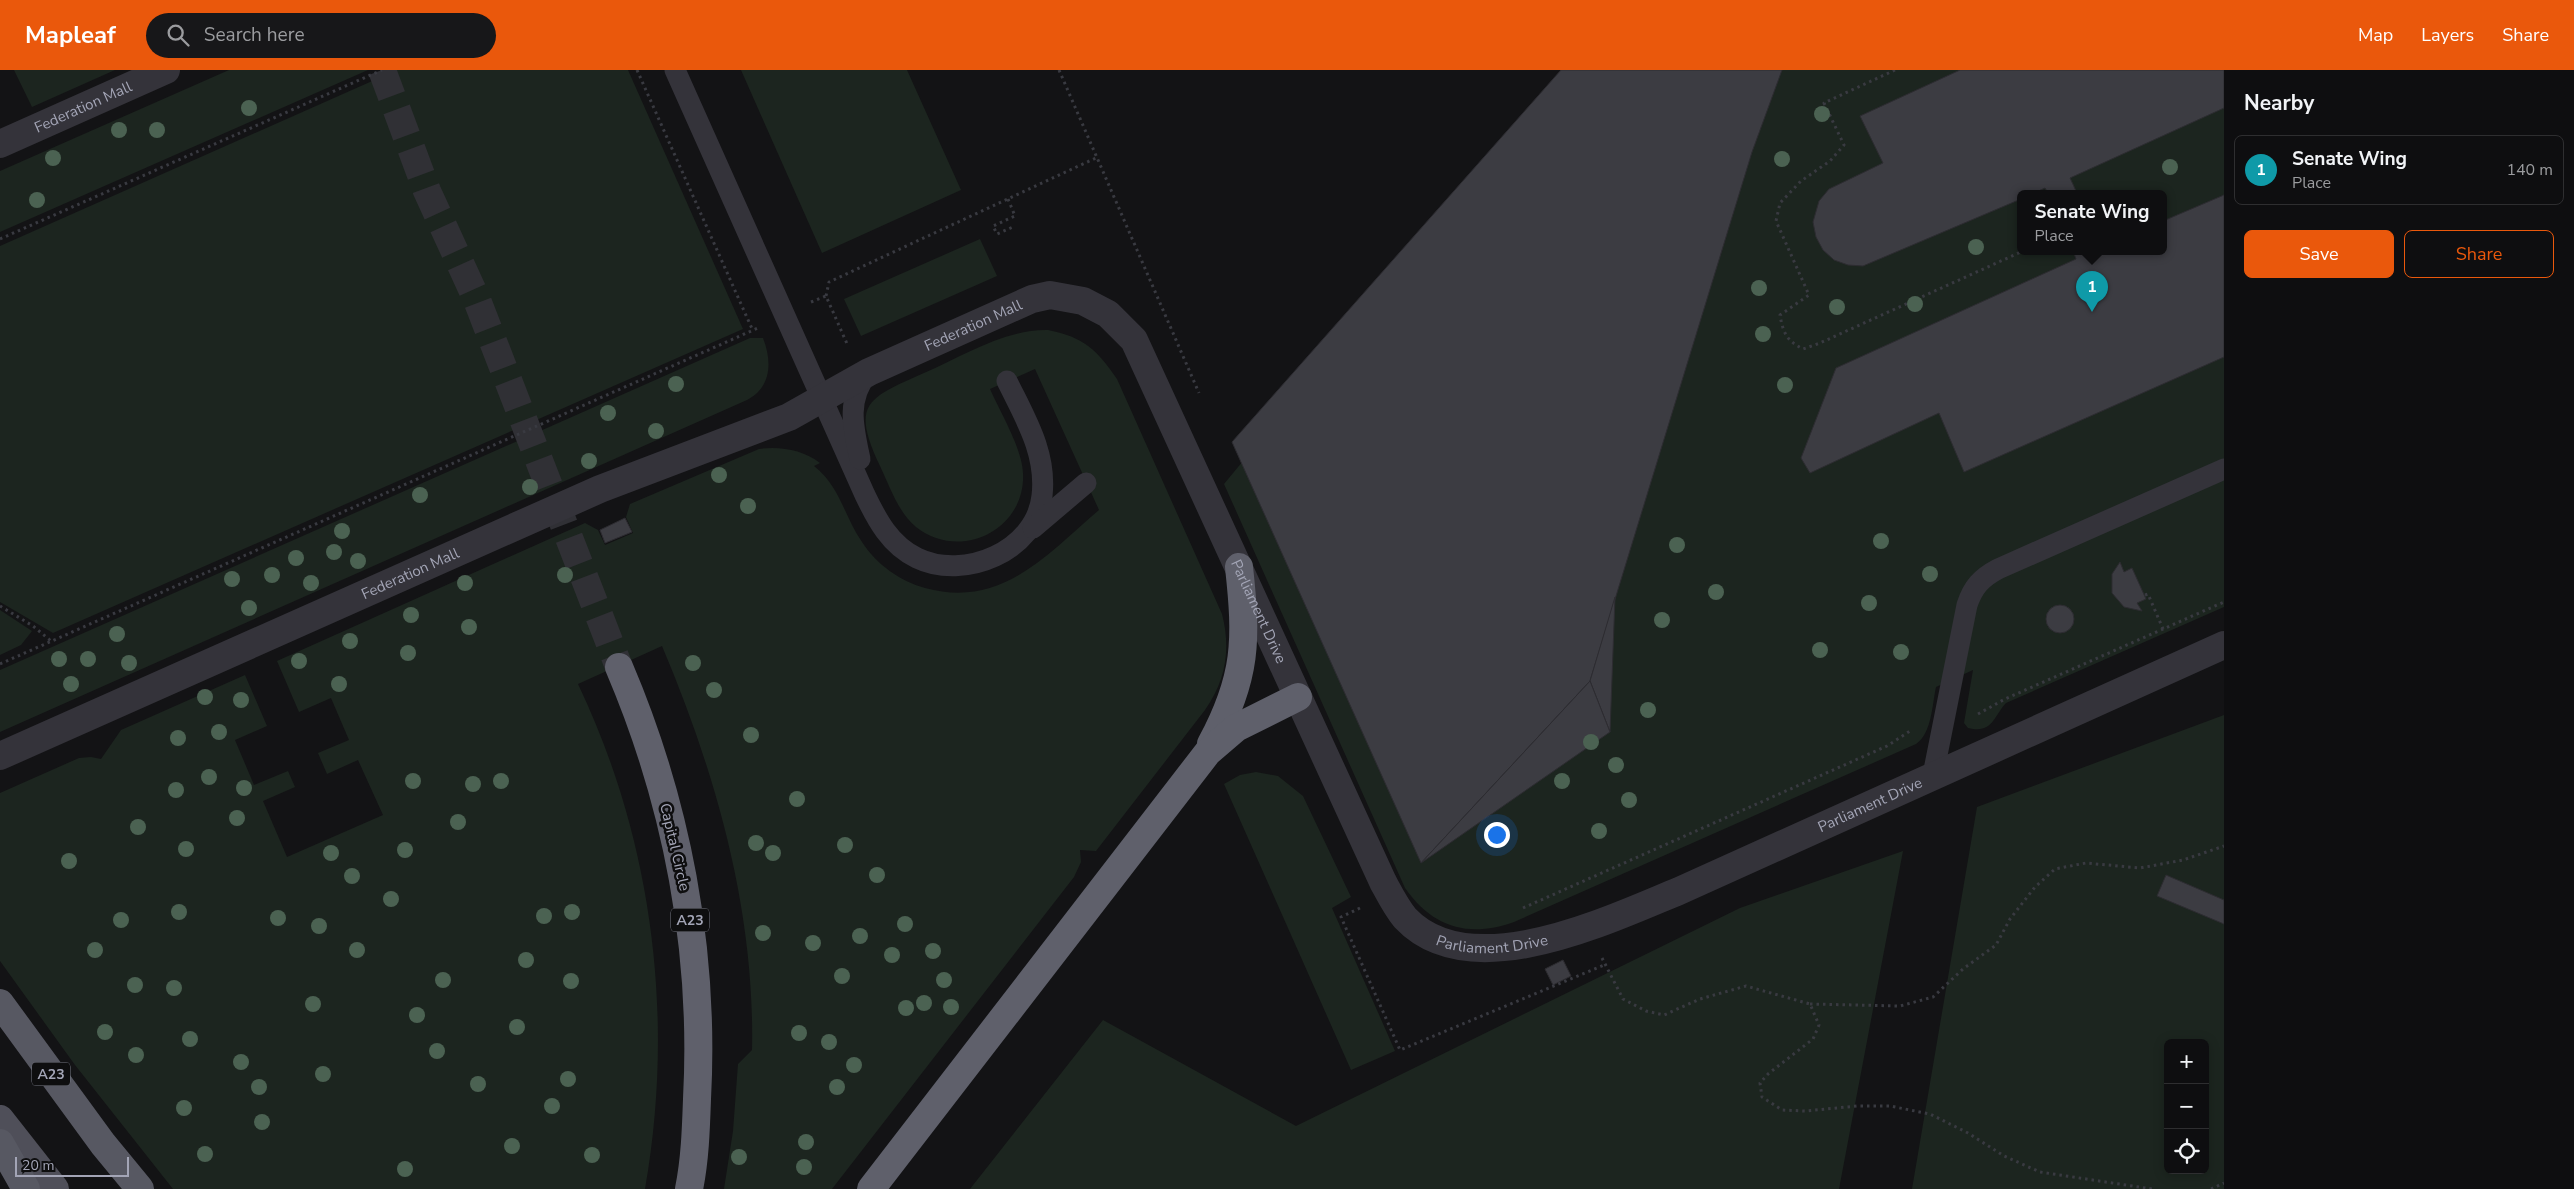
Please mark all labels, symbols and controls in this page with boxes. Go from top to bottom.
search box [146,13,496,58]
text: Mapleaf [25,19,116,51]
icon: search [164,21,192,49]
text: Search here [204,22,305,48]
text: Map [2358,23,2393,47]
text: Layers [2421,23,2474,47]
text: Share [2502,23,2549,47]
street label: Federation Mall [31,76,136,137]
text: Nearby [2244,89,2314,117]
text: Senate Wing [2292,146,2407,172]
text: 1 [2256,159,2266,181]
text: 140 m [2506,159,2553,181]
text: Place [2292,172,2331,194]
popup [2017,190,2167,255]
text: Senate Wing [2034,199,2150,225]
text: Place [2034,225,2074,247]
button: Save [2244,230,2394,278]
button: Share [2404,230,2554,278]
pin: 1 [2076,271,2108,312]
street label: Federation Mall [921,294,1026,356]
street label: Federation Mall [358,543,463,604]
street label: Parliament Drive [1226,556,1291,667]
street label: Parliament Drive [1815,773,1925,837]
street label: Capital Circle [655,801,695,893]
your location [1484,822,1510,848]
road number: A23 [671,908,709,932]
street label: Parliament Drive [1433,930,1550,958]
map controls [2164,1039,2209,1174]
button: + [2164,1039,2209,1084]
road number: A23 [32,1062,70,1086]
button: − [2164,1084,2209,1129]
button: locate [2164,1129,2209,1174]
scale bar [15,1154,129,1177]
text: 20 m [22,1156,54,1175]

